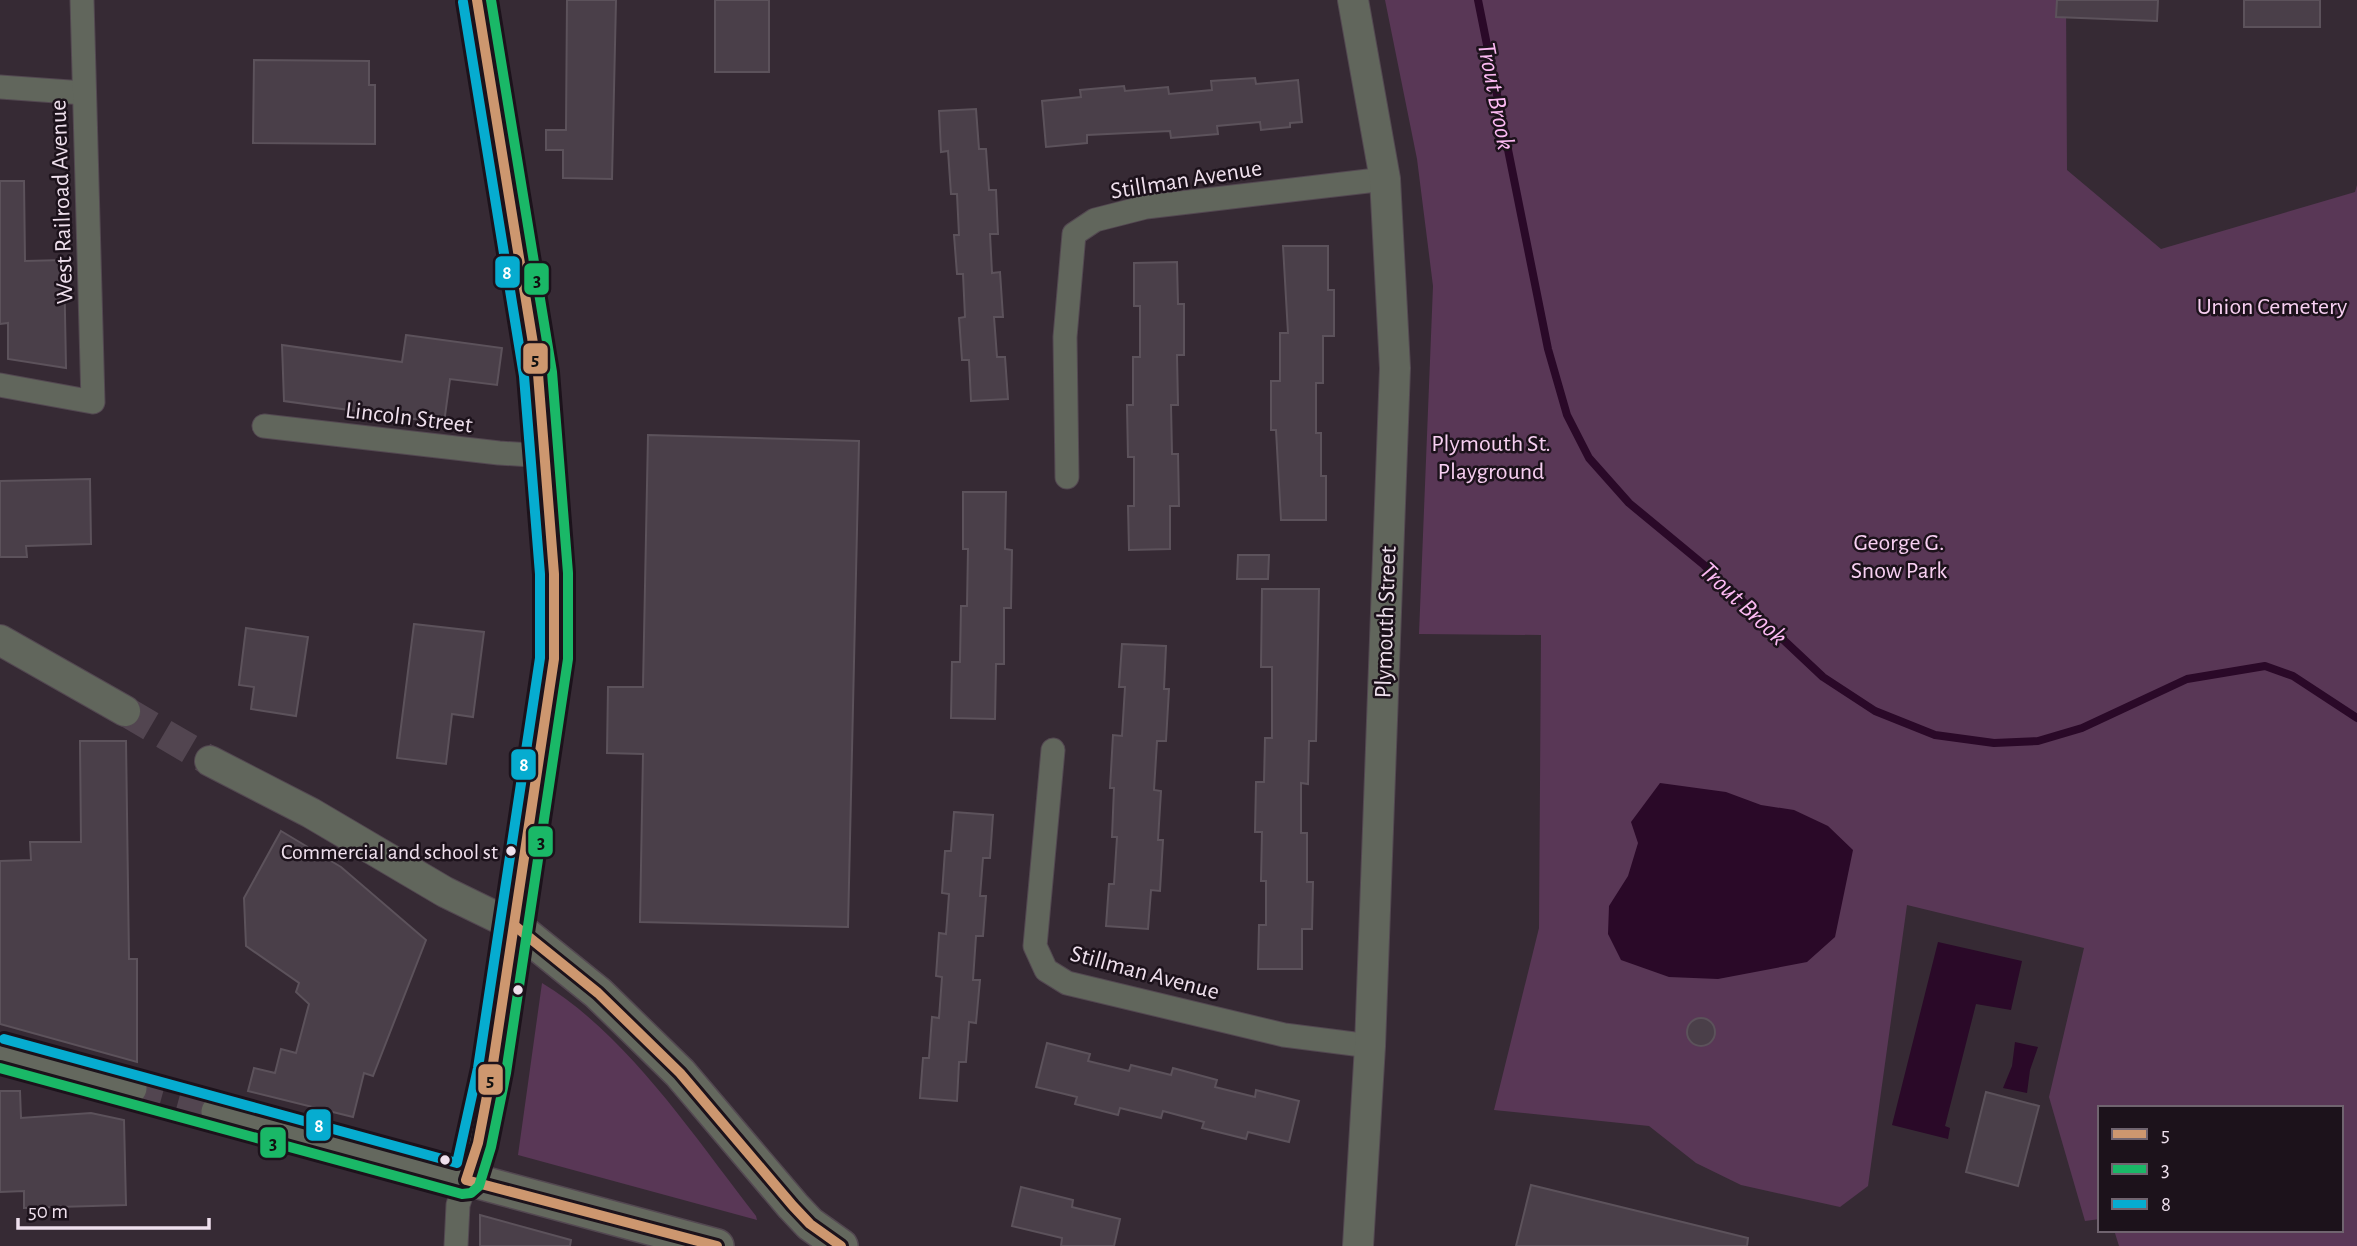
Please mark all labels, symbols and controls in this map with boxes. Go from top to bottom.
water label: Trout Brook [1473,40,1519,152]
street label: West Railroad Avenue [46,99,78,305]
street label: Stillman Avenue [1109,156,1264,204]
line badge: 8 [494,255,521,289]
line badge: 3 [523,262,550,296]
text: 8 [502,264,512,283]
text: 3 [533,271,541,290]
park label: Union Cemetery [2197,295,2347,319]
line badge: 5 [522,342,549,375]
text: 5 [531,350,539,369]
street label: Lincoln Street [344,398,474,438]
park label: Plymouth St. Playground [1431,432,1551,484]
park label: George G. Snow Park [1851,531,1947,583]
street label: Plymouth Street [1371,545,1401,699]
water label: Trout Brook [1695,557,1792,650]
line badge: 8 [510,748,537,781]
text: 8 [519,756,529,775]
line badge: 3 [527,825,554,858]
text: 3 [537,833,545,852]
place label: Commercial and school st [281,841,498,863]
marker: Commercial and school st [504,844,518,858]
street label: Stillman Avenue [1068,942,1222,1004]
unlabelled marker [511,983,525,997]
line badge: 5 [477,1063,504,1096]
text: 5 [486,1071,494,1090]
legend [2098,1106,2343,1232]
line badge: 8 [305,1108,332,1142]
text: 8 [314,1117,324,1136]
text: 5 [2161,1124,2170,1145]
line badge: 3 [259,1126,287,1159]
text: 3 [269,1134,277,1153]
unlabelled marker [438,1153,452,1167]
text: 3 [2161,1159,2170,1180]
scale bar [18,1186,208,1230]
text: 8 [2161,1194,2171,1215]
text: 50 m [28,1201,68,1222]

